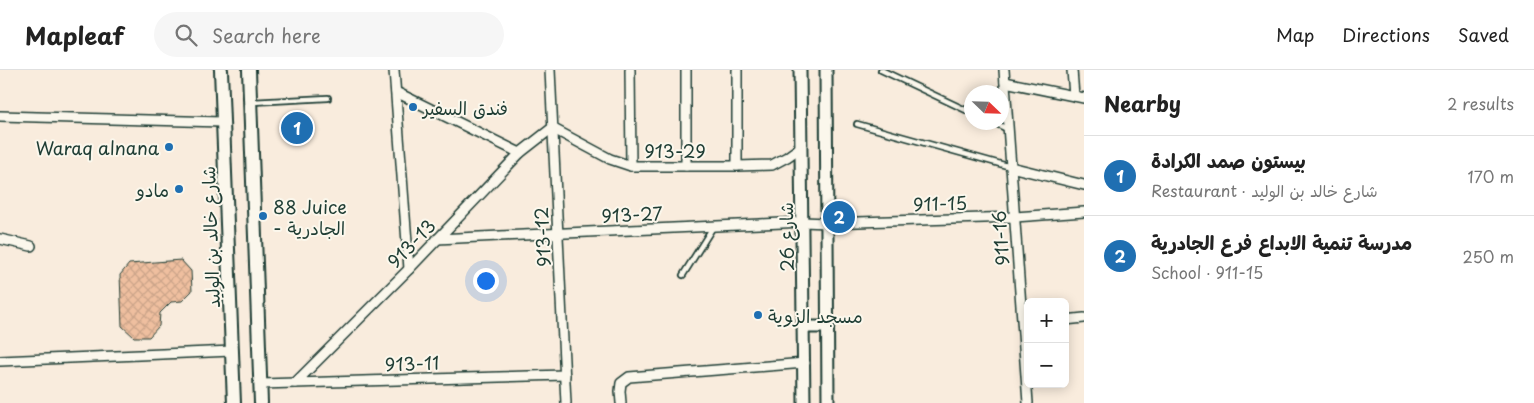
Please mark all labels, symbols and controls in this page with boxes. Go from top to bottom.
search box [154,12,504,57]
text: Mapleaf [25,17,124,53]
icon: search [172,21,200,49]
text: Search here [212,21,321,49]
text: Map [1276,21,1314,48]
text: Directions [1342,21,1430,48]
text: Saved [1458,21,1509,48]
north arrow [964,85,1009,130]
text: Nearby [1104,87,1181,119]
text: 2 results [1447,91,1514,115]
place label: فندق السفير [421,94,508,121]
marker: فندق السفير [407,101,419,113]
pin: 1 [281,109,313,147]
place label: Waraq alnana [36,134,160,161]
street label: 913-29 [644,137,706,164]
marker: Waraq alnana [163,141,175,153]
text: بيستون صمد الكرادة [1151,146,1306,174]
text: 1 [1116,164,1124,188]
text: 170 m [1468,164,1514,188]
street label: شارع خالد بن الوليد [194,166,226,308]
place label: مادو [135,176,169,203]
text: Restaurant · شارع خالد بن الوليد [1151,178,1378,202]
marker: مادو [173,183,185,195]
street label: 911-15 [913,189,967,217]
place label: 88 Juice - الجادرية [273,193,347,241]
pin: 2 [823,198,855,236]
street label: 913-27 [601,199,663,229]
street label: شارع 26 [772,202,800,272]
street label: 913-12 [527,206,557,268]
marker: 88 Juice - الجادرية [257,210,269,222]
street label: 911-16 [985,210,1015,266]
street label: 913-13 [381,212,441,274]
text: مدرسة تنمية الابداع فرع الجادرية [1151,228,1412,256]
text: 2 [1114,244,1126,268]
text: 250 m [1463,244,1514,268]
text: School · 911-15 [1151,260,1263,284]
your location [473,268,499,294]
map controls [1024,298,1069,388]
button: + [1024,298,1069,343]
place label: مسجد الزوية [768,302,863,329]
marker: مسجد الزوية [752,309,764,321]
button: − [1024,343,1069,388]
street label: 913-11 [384,349,440,377]

